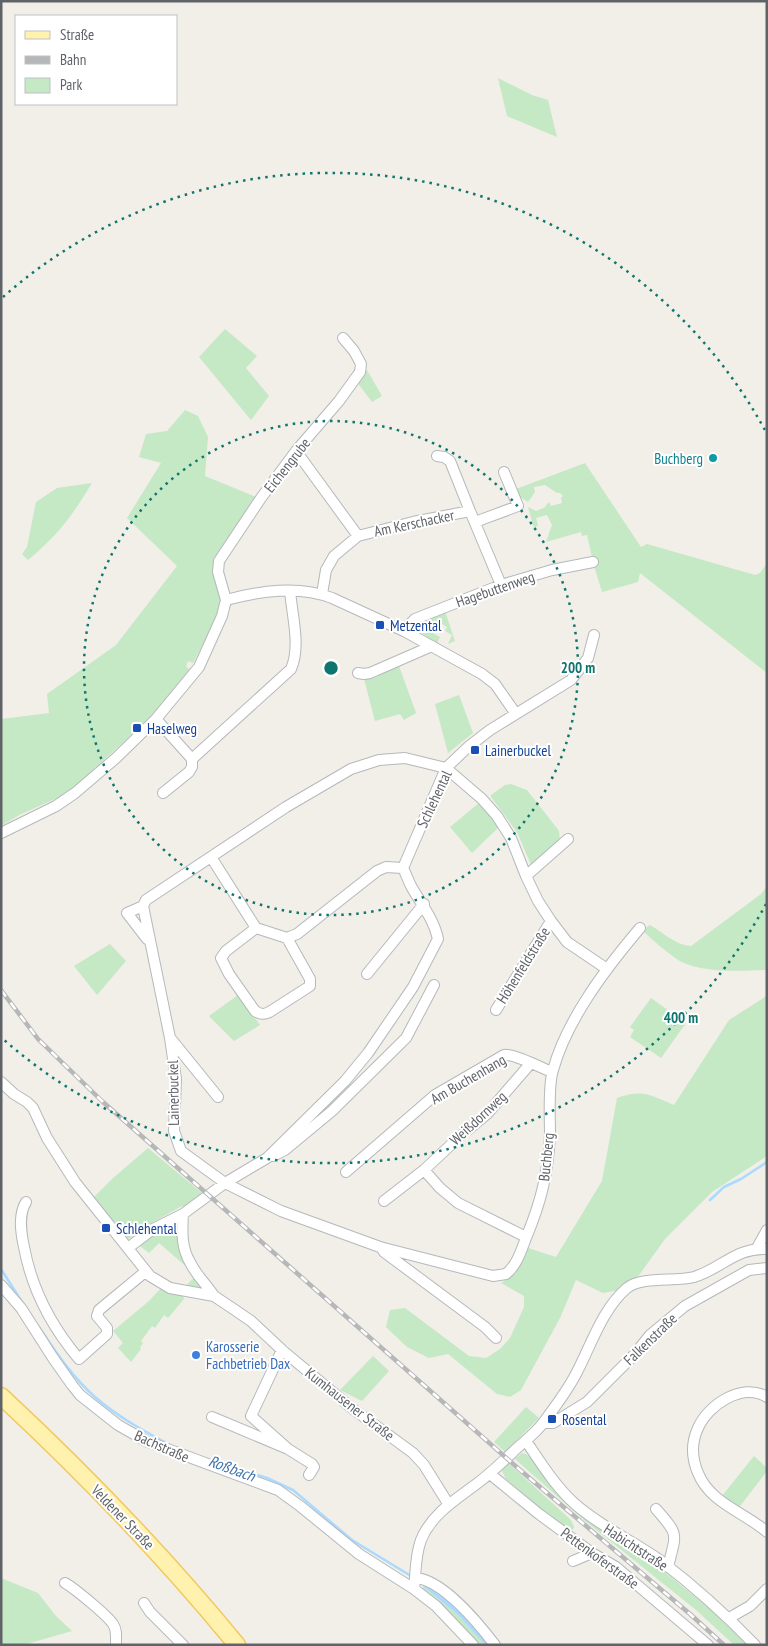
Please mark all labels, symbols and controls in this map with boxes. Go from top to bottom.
legend [15,15,178,105]
text: Straße [60,25,94,44]
text: Bahn [60,50,86,69]
text: Park [60,75,82,94]
street label: Eichengrube [260,434,314,496]
place label: Buchberg [654,449,703,468]
marker: Buchberg [707,452,719,464]
street label: Am Kerschacker [372,505,457,541]
street label: Hagebuttenweg [453,567,537,611]
place label: Metzental [390,616,442,635]
marker: Metzental [374,619,386,631]
text: 200 m [561,658,595,677]
centre of rings [322,659,340,677]
place label: Haselweg [147,719,197,738]
marker: Haselweg [131,722,143,734]
place label: Lainerbuckel [485,741,551,760]
marker: Lainerbuckel [469,744,481,756]
street label: Schlehental [412,767,456,831]
street label: Höhenfeldstraße [492,923,554,1007]
text: 400 m [664,1008,698,1027]
street label: Am Buchenhang [427,1050,509,1108]
street label: Lainerbuckel [163,1059,183,1126]
street label: Weißdornweg [445,1087,511,1149]
street label: Buchberg [534,1132,558,1182]
place label: Schlehental [116,1219,178,1238]
marker: Schlehental [100,1222,112,1234]
street label: Falkenstraße [619,1309,681,1369]
place label: Karosserie Fachbetrieb Dax [206,1337,290,1373]
marker: Karosserie Fachbetrieb Dax [190,1349,202,1361]
street label: Kumhausener Straße [302,1363,398,1445]
place label: Rosental [562,1410,607,1429]
marker: Rosental [546,1413,558,1425]
street label: Bachstraße [132,1426,192,1466]
water label: Roßbach [206,1450,259,1486]
street label: Veldener Straße [87,1480,159,1553]
street label: Habichtstraße [600,1519,672,1575]
street label: Pettenkoferstraße [557,1523,643,1593]

